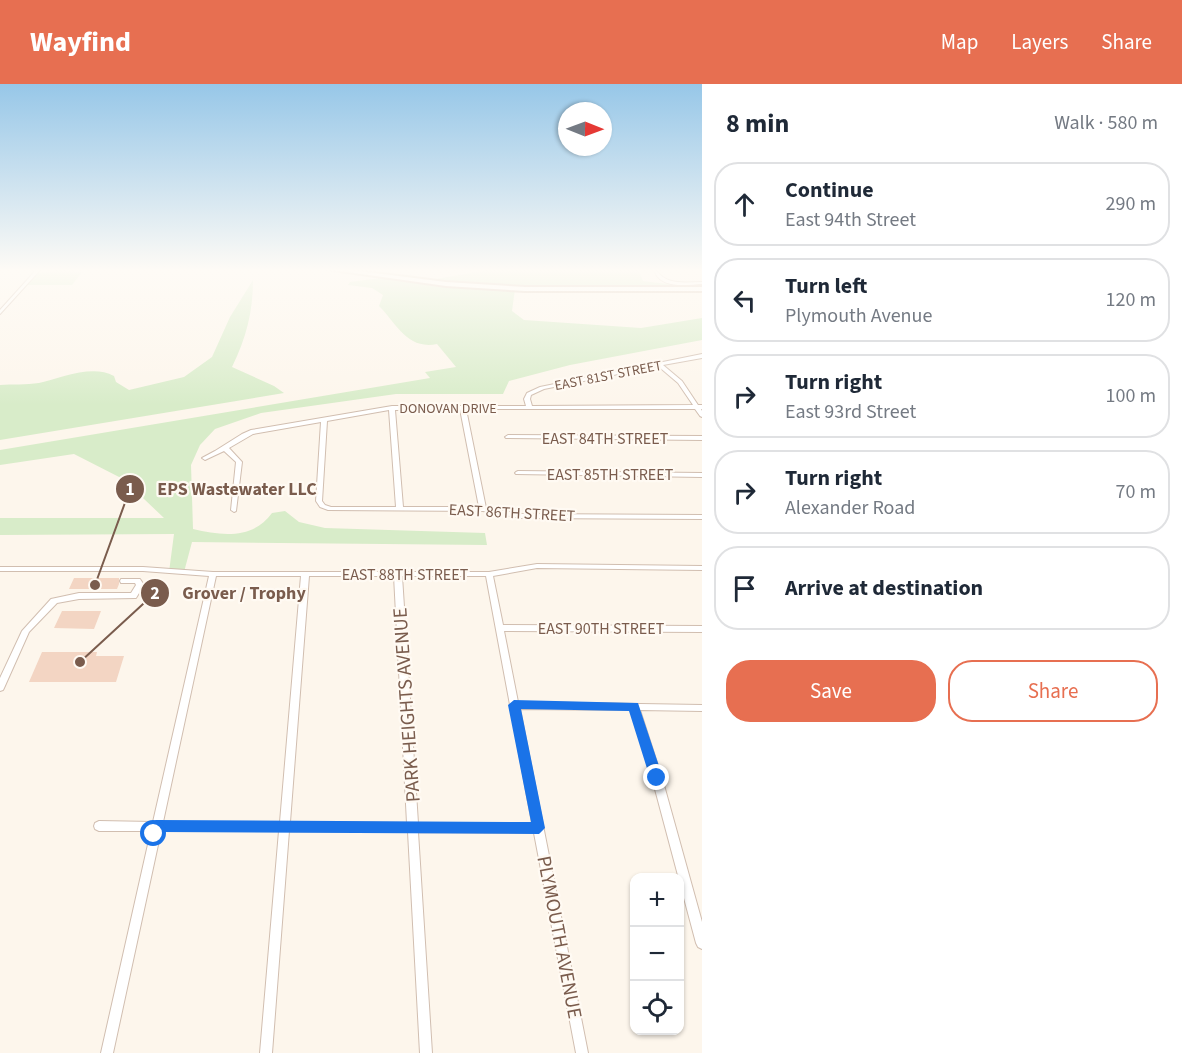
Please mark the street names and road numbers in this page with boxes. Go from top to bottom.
street label: EAST 81ST STREET [553,356,664,396]
street label: DONOVAN DRIVE [399,399,497,419]
street label: EAST 84TH STREET [542,428,669,450]
street label: EAST 85TH STREET [547,464,674,486]
street label: EAST 86TH STREET [448,499,576,527]
street label: EAST 88TH STREET [342,564,469,586]
street label: PARK HEIGHTS AVENUE [386,607,428,803]
street label: EAST 90TH STREET [538,618,665,640]
street label: PLYMOUTH AVENUE [530,853,589,1021]

